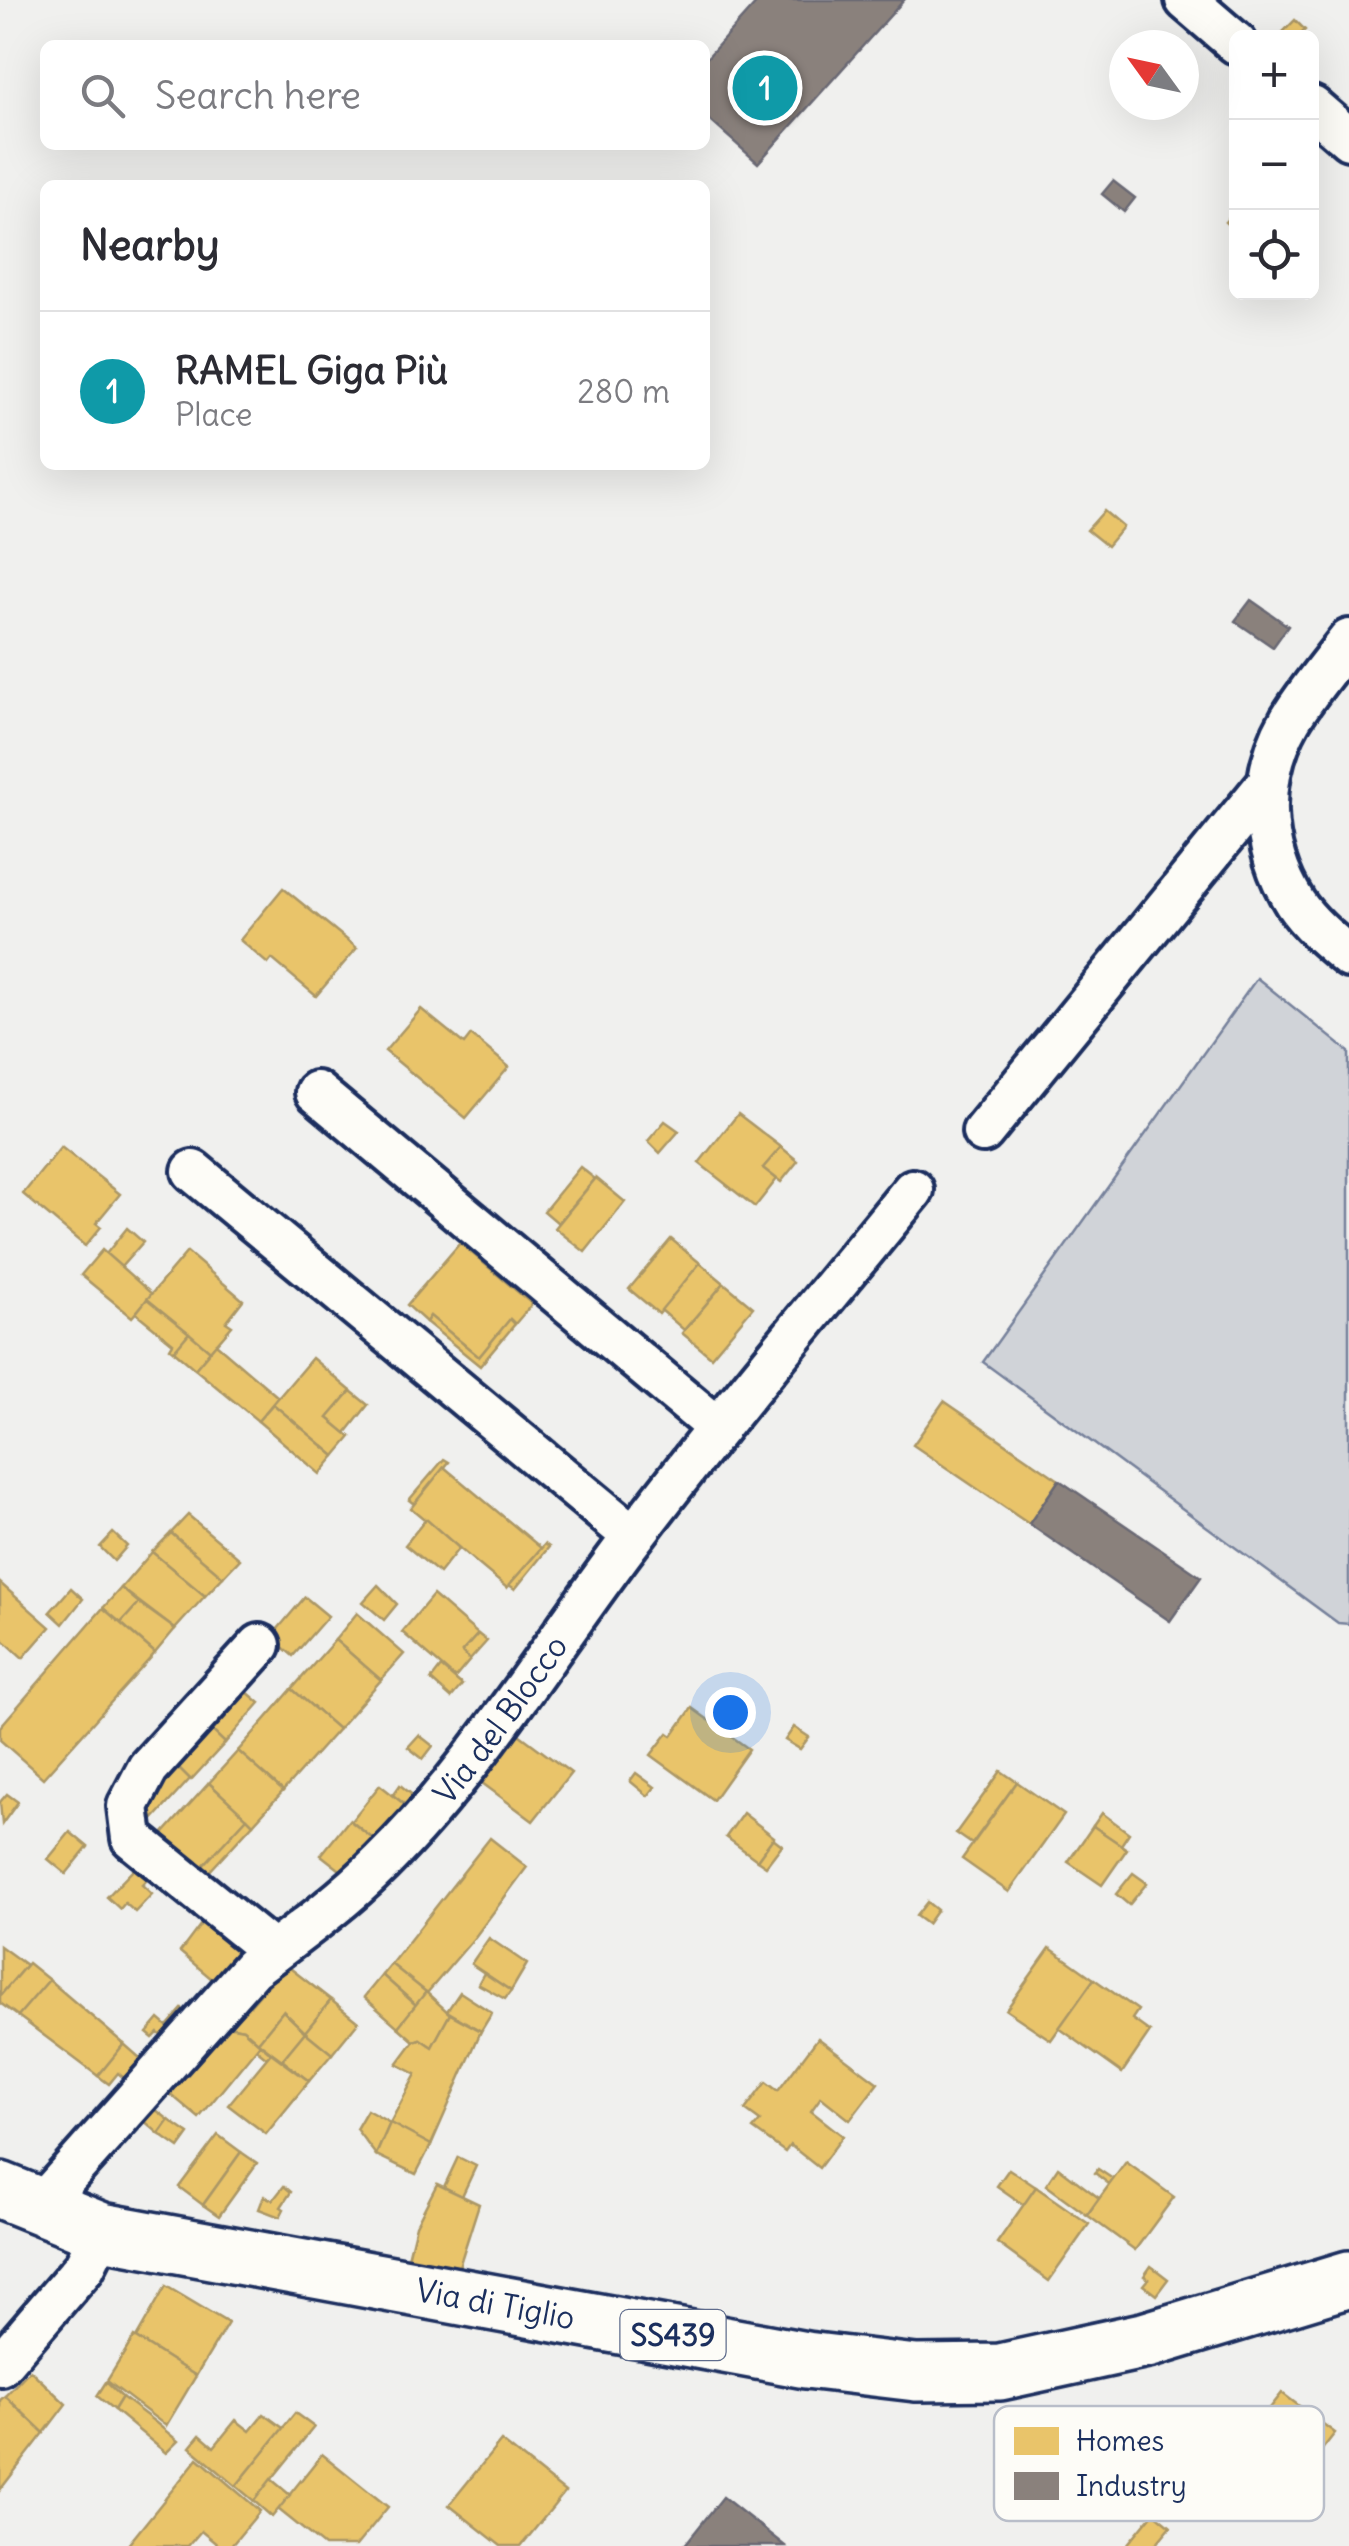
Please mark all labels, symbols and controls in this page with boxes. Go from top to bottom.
north arrow [1109,30,1199,120]
map controls [1229,30,1319,300]
button: + [1229,30,1319,120]
search box [40,40,710,150]
pin: 1 [732,51,798,126]
icon: search [75,68,130,123]
text: Search here [155,72,361,119]
button: − [1229,120,1319,210]
button: locate [1229,210,1319,300]
text: Nearby [80,219,219,271]
text: RAMEL Giga Più [175,347,448,394]
text: 1 [106,371,119,412]
text: 280 m [577,371,670,412]
text: Place [175,394,252,435]
street label: Via del Blocco [424,1627,576,1812]
your location [705,1687,756,1738]
street label: Via di Tiglio [413,2268,578,2338]
road number: SS439 [620,2310,726,2360]
legend [994,2406,1324,2521]
text: Homes [1076,2423,1164,2459]
text: Industry [1076,2468,1187,2504]

